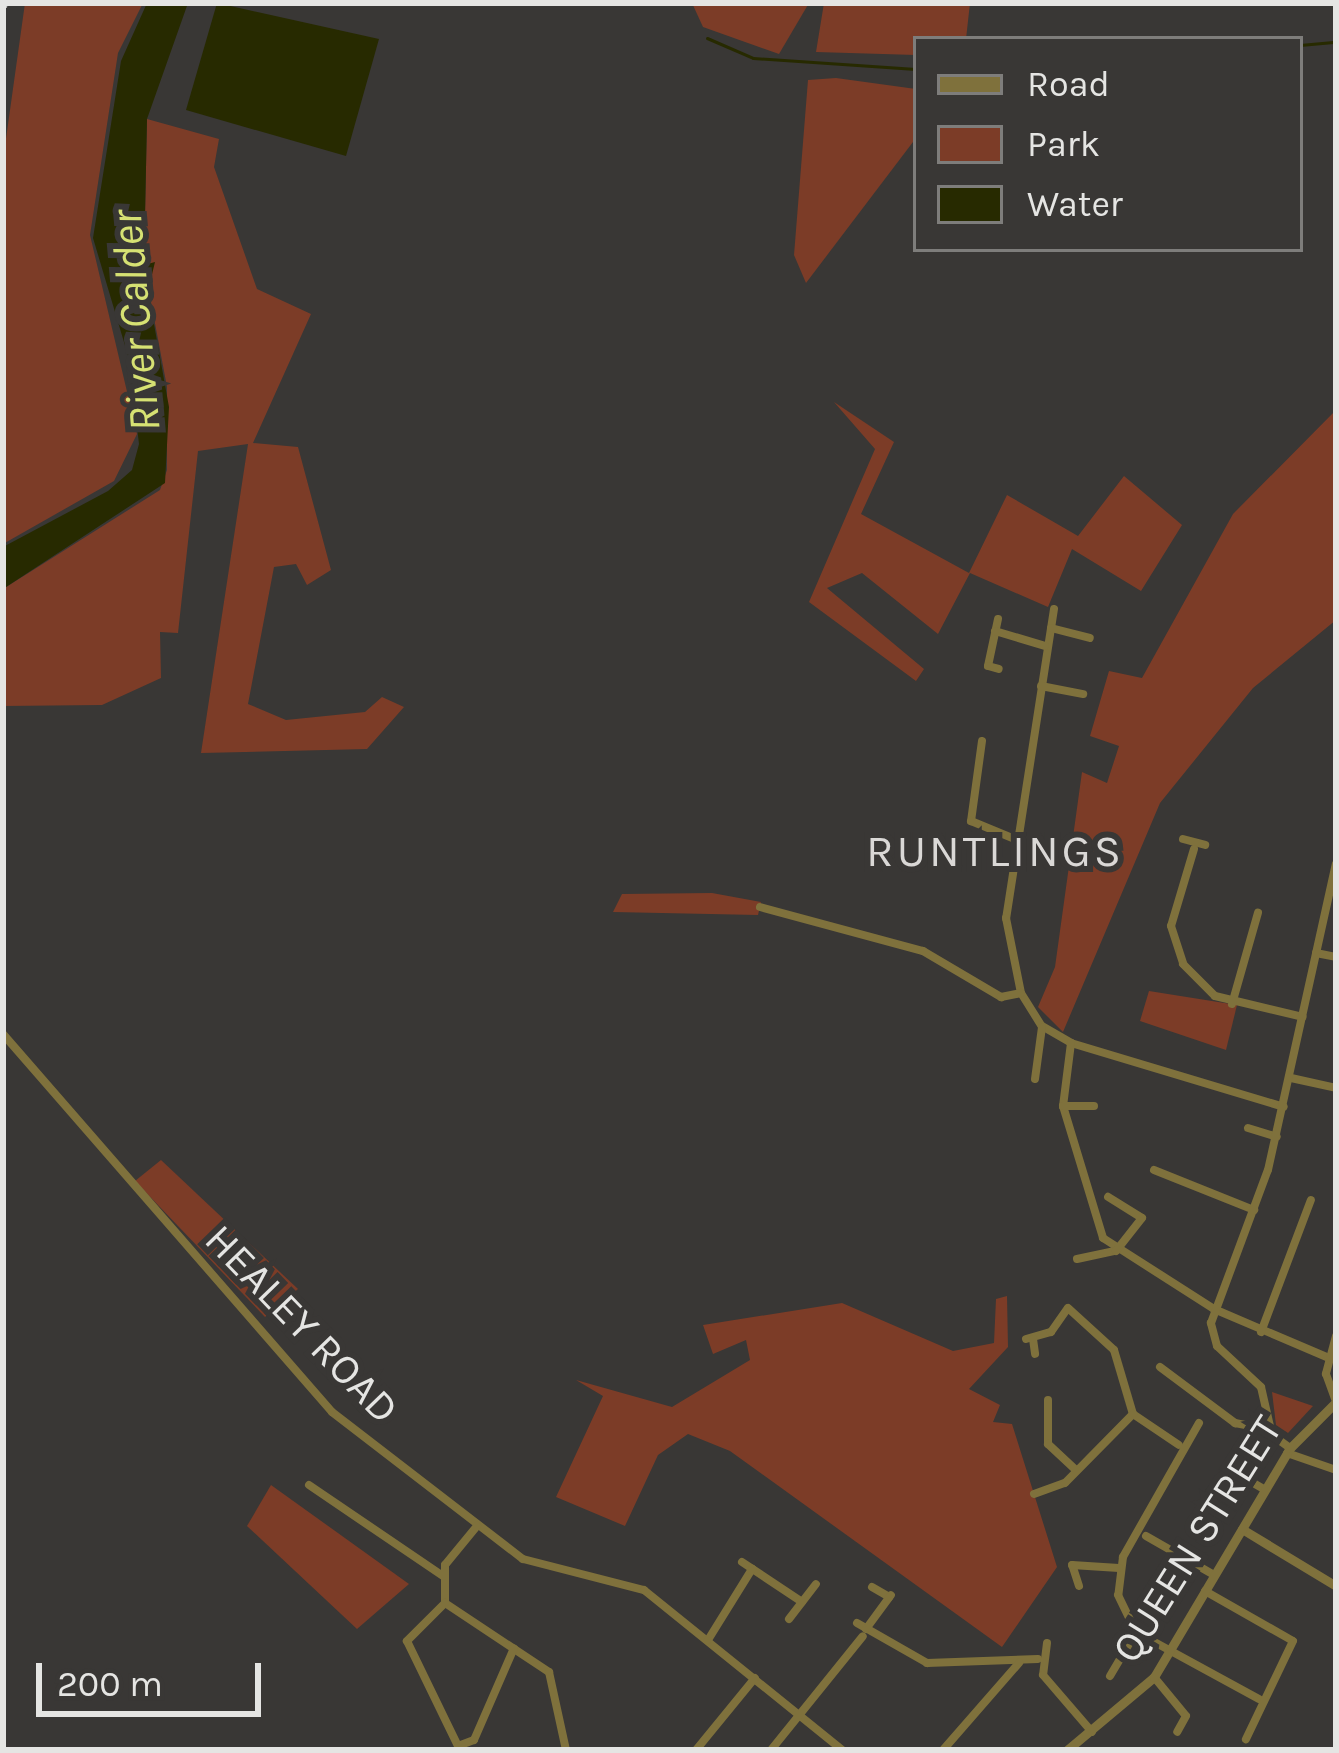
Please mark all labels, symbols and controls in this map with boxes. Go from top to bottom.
legend [913,36,1303,252]
text: Road [1027,63,1110,105]
text: Park [1027,123,1100,165]
text: Water [1027,183,1123,225]
water label: River Calder [99,208,173,434]
district label: RUNTLINGS [866,825,1124,879]
street label: HEALEY ROAD [195,1214,409,1434]
street label: QUEEN STREET [1101,1406,1293,1672]
scale bar [42,1639,267,1713]
text: 200 m [57,1663,163,1705]

